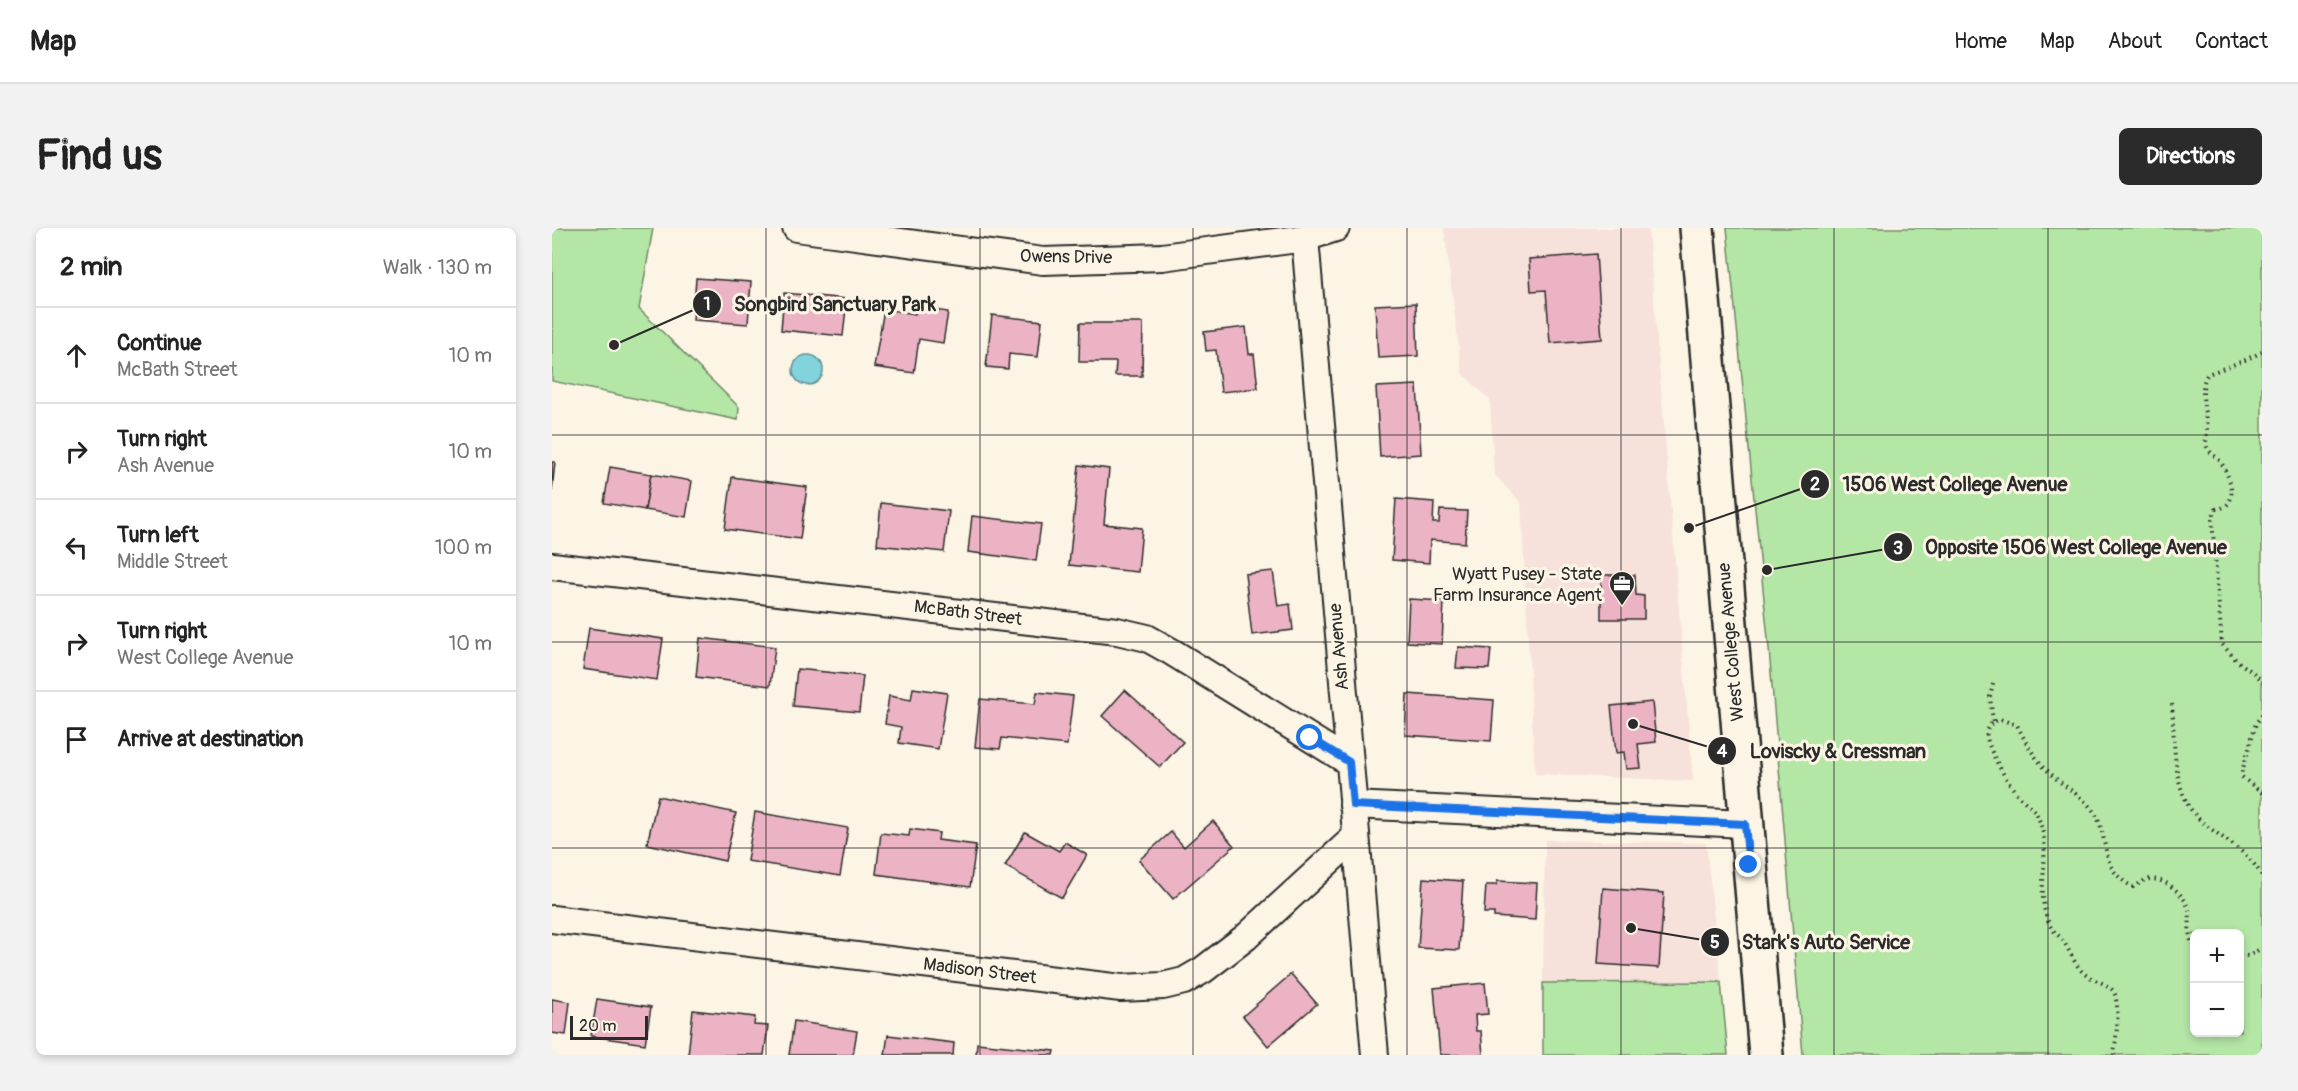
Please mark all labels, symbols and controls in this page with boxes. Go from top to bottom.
text: Map [30,24,76,59]
text: Home [1954,28,2007,55]
text: Map [2040,28,2075,55]
text: About [2108,28,2162,55]
text: Contact [2195,28,2268,55]
button: Directions [2119,128,2262,185]
text: Find us [36,130,162,182]
street label: Owens Drive [1020,245,1112,269]
text: 2 min [60,251,122,283]
text: Walk · 130 m [383,255,492,280]
callout: Songbird Sanctuary Park [692,285,948,323]
text: Songbird Sanctuary Park [734,292,937,317]
text: 1 [703,293,711,316]
text: Continue [117,329,201,357]
icon: ahead [60,339,93,372]
text: 10 m [448,343,492,368]
text: McBath Street [117,357,238,382]
text: Turn right [117,425,207,453]
icon: right [60,435,93,468]
text: 10 m [448,439,492,464]
text: Ash Avenue [117,453,214,478]
callout: 1506 West College Avenue [1800,465,2079,503]
text: 1506 West College Avenue [1843,472,2069,497]
text: 2 [1810,473,1820,496]
text: Turn left [117,521,199,549]
callout: Opposite 1506 West College Avenue [1883,528,2239,566]
icon: left [60,531,93,564]
text: 100 m [435,535,492,560]
text: Opposite 1506 West College Avenue [1925,535,2228,560]
text: 3 [1893,537,1903,560]
text: Middle Street [117,549,228,574]
street label: West College Avenue [1713,562,1749,722]
place label: Wyatt Pusey - State Farm Insurance Agent [1433,563,1603,607]
office icon: Wyatt Pusey - State Farm Insurance Agent [1607,569,1637,607]
street label: McBath Street [913,595,1024,631]
street label: Ash Avenue [1324,602,1354,692]
text: Turn right [117,617,207,645]
icon: right [60,627,93,660]
text: 10 m [448,631,492,656]
text: West College Avenue [117,645,293,670]
icon: arrive [60,723,93,756]
route start [1296,724,1322,750]
text: Arrive at destination [117,725,303,753]
callout: Loviscky & Cressman [1707,732,1938,770]
text: Loviscky & Cressman [1750,739,1926,764]
text: 4 [1717,740,1728,763]
route end [1735,851,1761,877]
callout: Stark's Auto Service [1700,923,1922,961]
map controls [2190,929,2244,1037]
button: + [2190,929,2244,983]
text: Stark's Auto Service [1742,930,1911,955]
text: 5 [1710,931,1720,954]
street label: Madison Street [922,953,1039,989]
button: − [2190,983,2244,1037]
scale bar [570,1013,648,1040]
text: 20 m [579,1016,617,1036]

